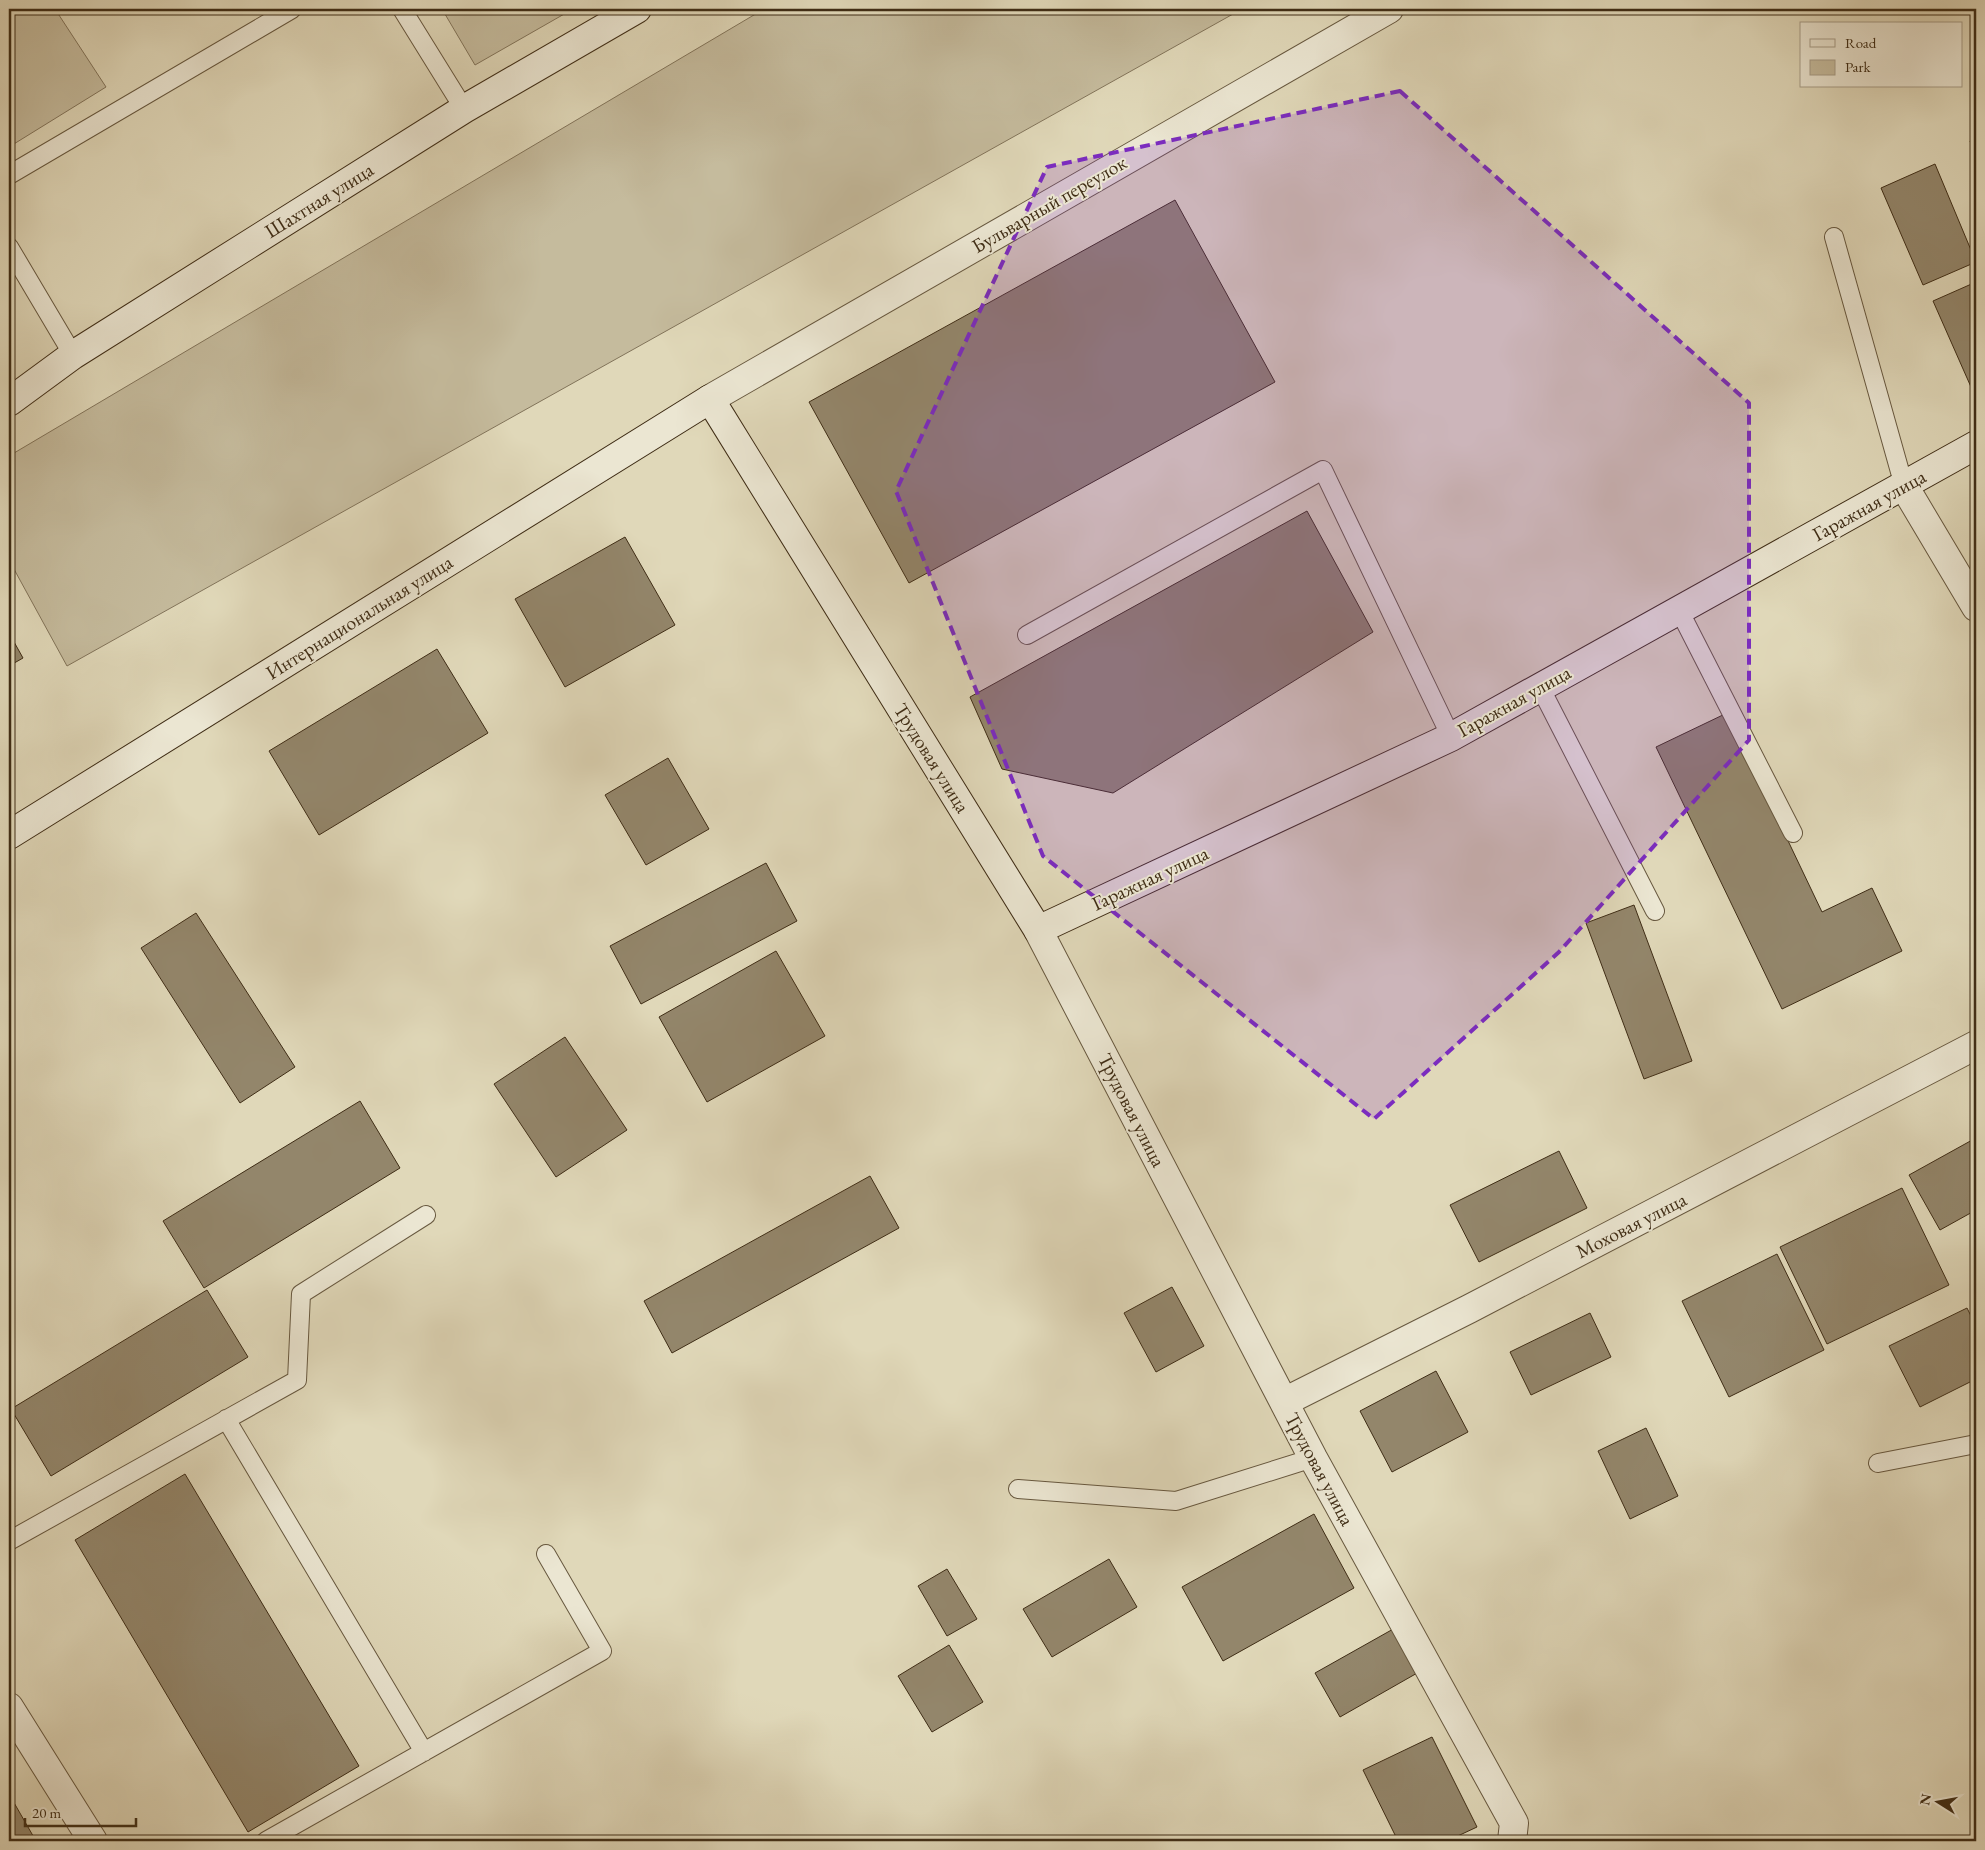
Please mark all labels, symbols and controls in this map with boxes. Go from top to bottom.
legend [1800,22,1962,88]
text: Road [1845,33,1877,52]
text: Park [1845,57,1872,76]
street label: Бульварный переулок [967,149,1132,259]
street label: Шахтная улица [260,156,378,244]
street label: Гаражная улица [1808,463,1930,547]
street label: Интернациональная улица [261,549,457,685]
street label: Гаражная улица [1453,659,1575,743]
street label: Трудовая улица [888,698,976,818]
street label: Гаражная улица [1087,840,1213,916]
street label: Трудовая улица [1092,1049,1172,1171]
street label: Моховая улица [1571,1186,1691,1264]
street label: Трудовая улица [1279,1408,1361,1530]
north arrow [1912,1778,1962,1828]
text: N [1915,1792,1935,1807]
scale bar [25,1795,136,1827]
text: 20 m [32,1803,61,1822]

